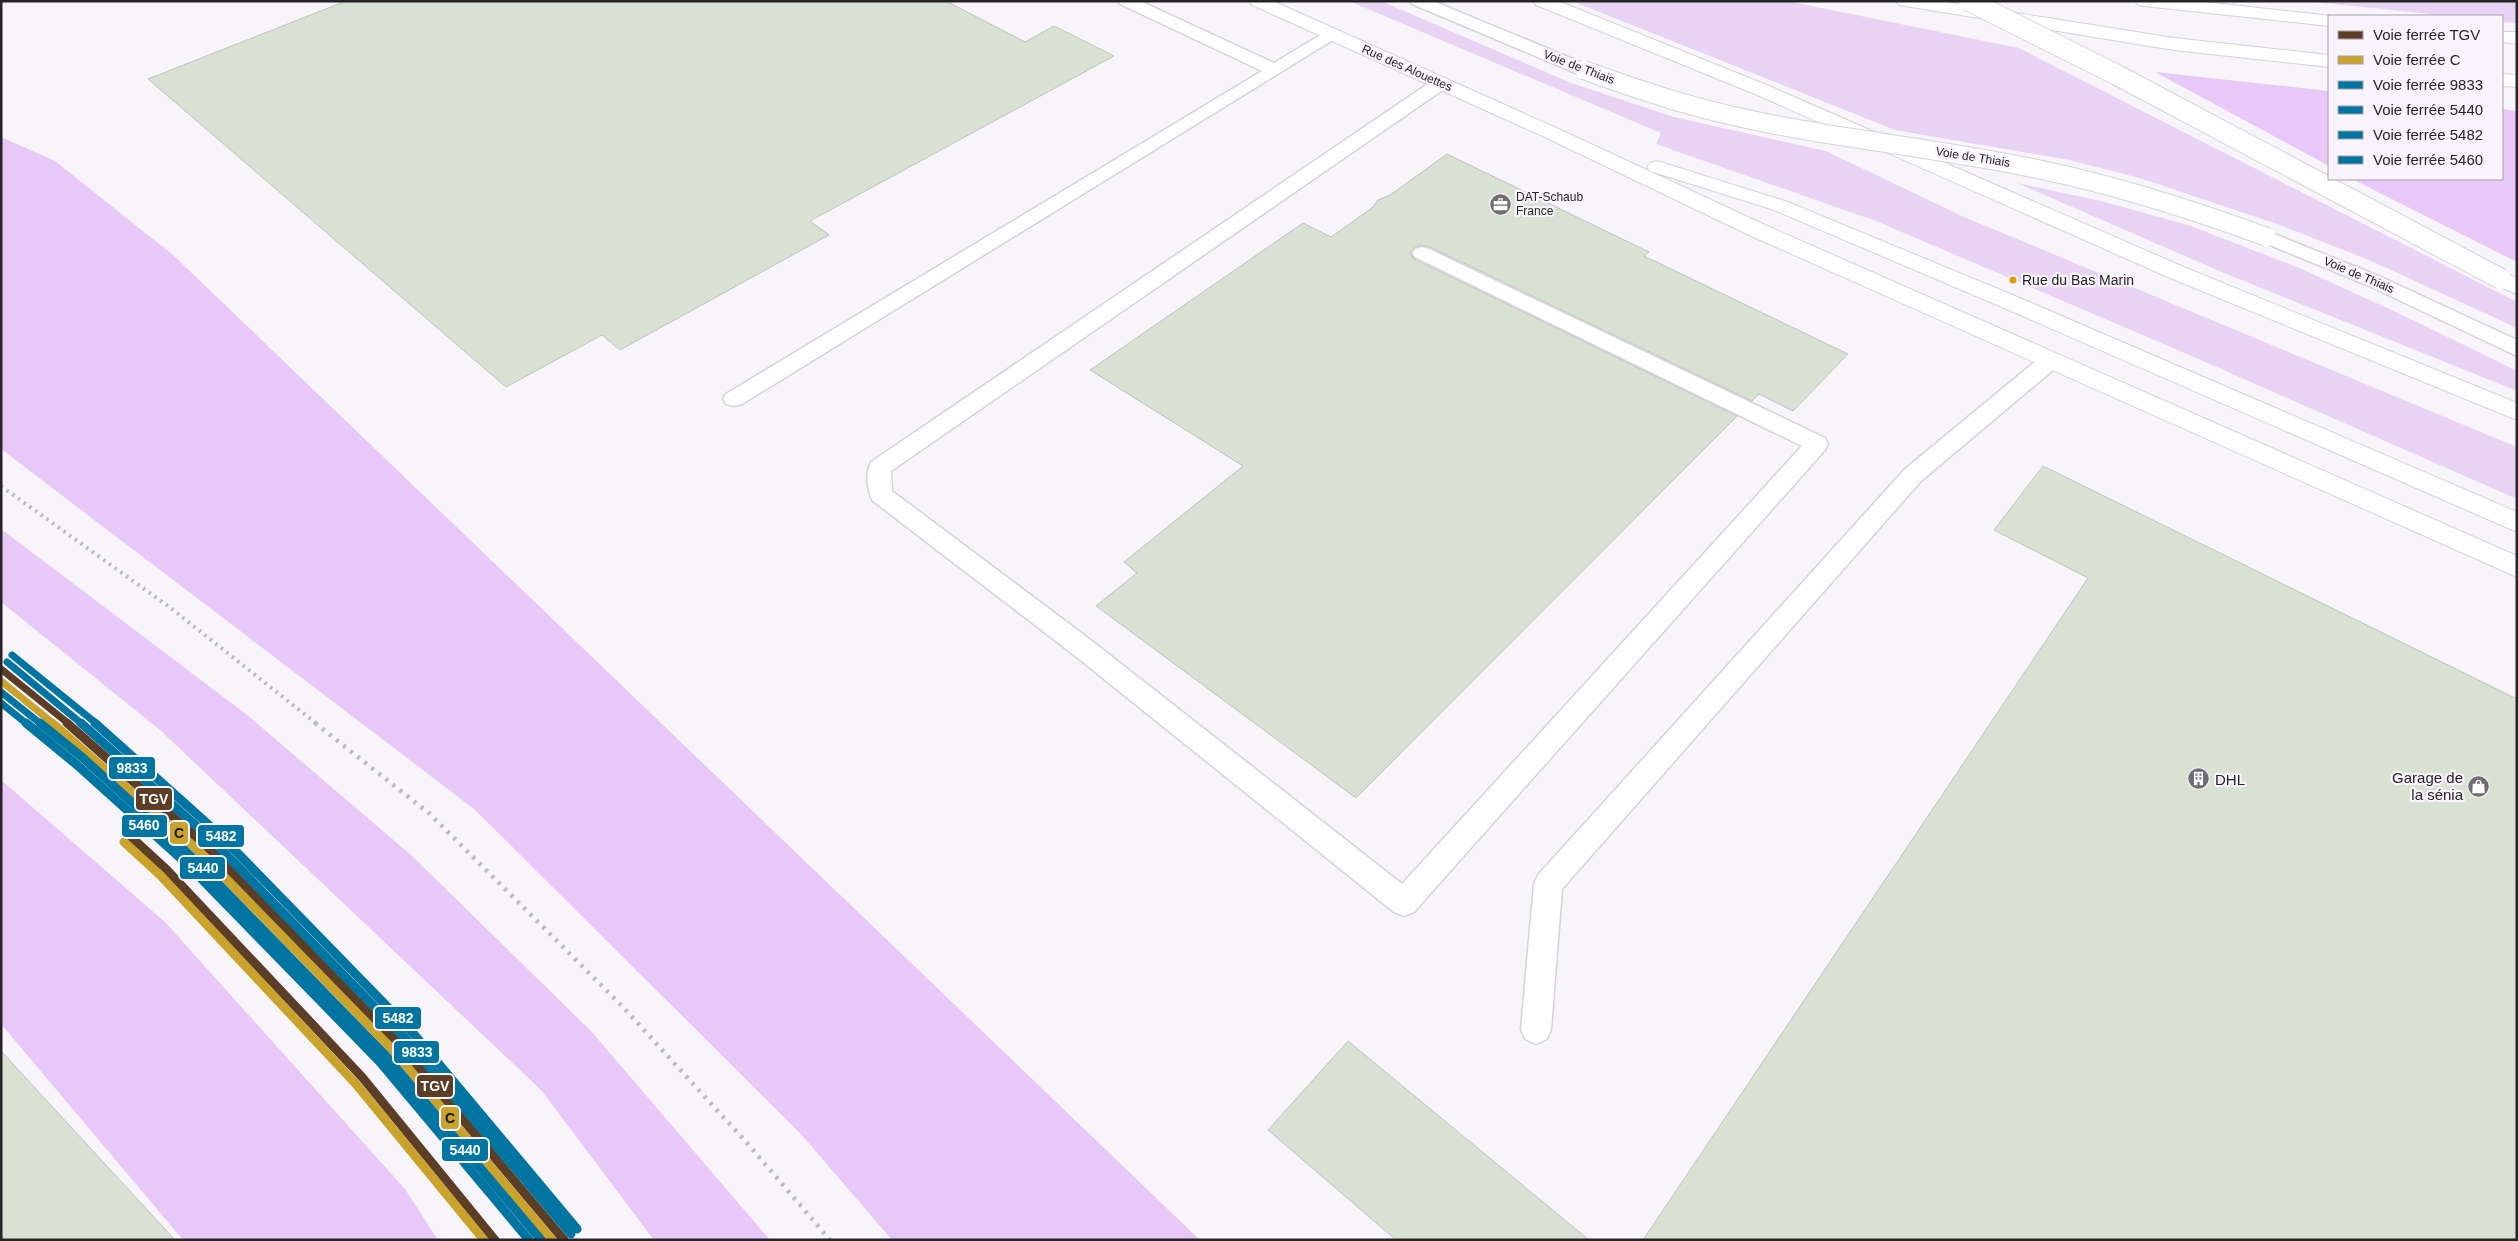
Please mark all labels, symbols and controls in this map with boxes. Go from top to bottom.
legend [2328,15,2503,180]
text: Voie ferrée TGV [2373,26,2480,43]
street label: Rue des Alouettes [1360,42,1454,94]
street label: Voie de Thiais [1541,47,1617,87]
text: Voie ferrée C [2373,51,2461,68]
text: Voie ferrée 9833 [2373,76,2483,93]
text: Voie ferrée 5440 [2373,101,2483,118]
text: Voie ferrée 5482 [2373,126,2483,143]
street label: Voie de Thiais [1935,144,2011,170]
text: Voie ferrée 5460 [2373,151,2483,168]
place label: DAT-Schaub France [1516,190,1583,218]
office icon: DAT-Schaub France [1488,192,1512,216]
street label: Voie de Thiais [2322,254,2396,296]
place label: Rue du Bas Marin [2022,272,2134,288]
marker: Rue du Bas Marin [2008,275,2018,285]
line badge: 9833 [108,756,156,780]
text: 9833 [116,760,148,776]
building icon: DHL [2187,767,2211,791]
place label: Garage de la sénia [2392,769,2464,803]
place label: DHL [2215,771,2245,788]
shop icon: Garage de la sénia [2467,774,2491,798]
line badge: TGV [135,787,173,811]
text: TGV [140,791,169,807]
line badge: 5460 [121,814,168,838]
text: 5460 [128,817,160,833]
line badge: C [169,821,189,845]
line badge: 5482 [197,824,245,848]
text: C [174,825,184,841]
text: 5482 [205,828,237,844]
line badge: 5440 [179,856,226,880]
text: 5440 [187,860,219,876]
line badge: 5482 [374,1006,422,1030]
text: 5482 [382,1010,414,1026]
line badge: 9833 [393,1040,440,1064]
text: 9833 [401,1044,433,1060]
line badge: TGV [416,1074,454,1098]
text: TGV [421,1078,450,1094]
line badge: C [440,1106,460,1130]
text: C [445,1110,455,1126]
line badge: 5440 [441,1138,489,1162]
text: 5440 [449,1142,481,1158]

